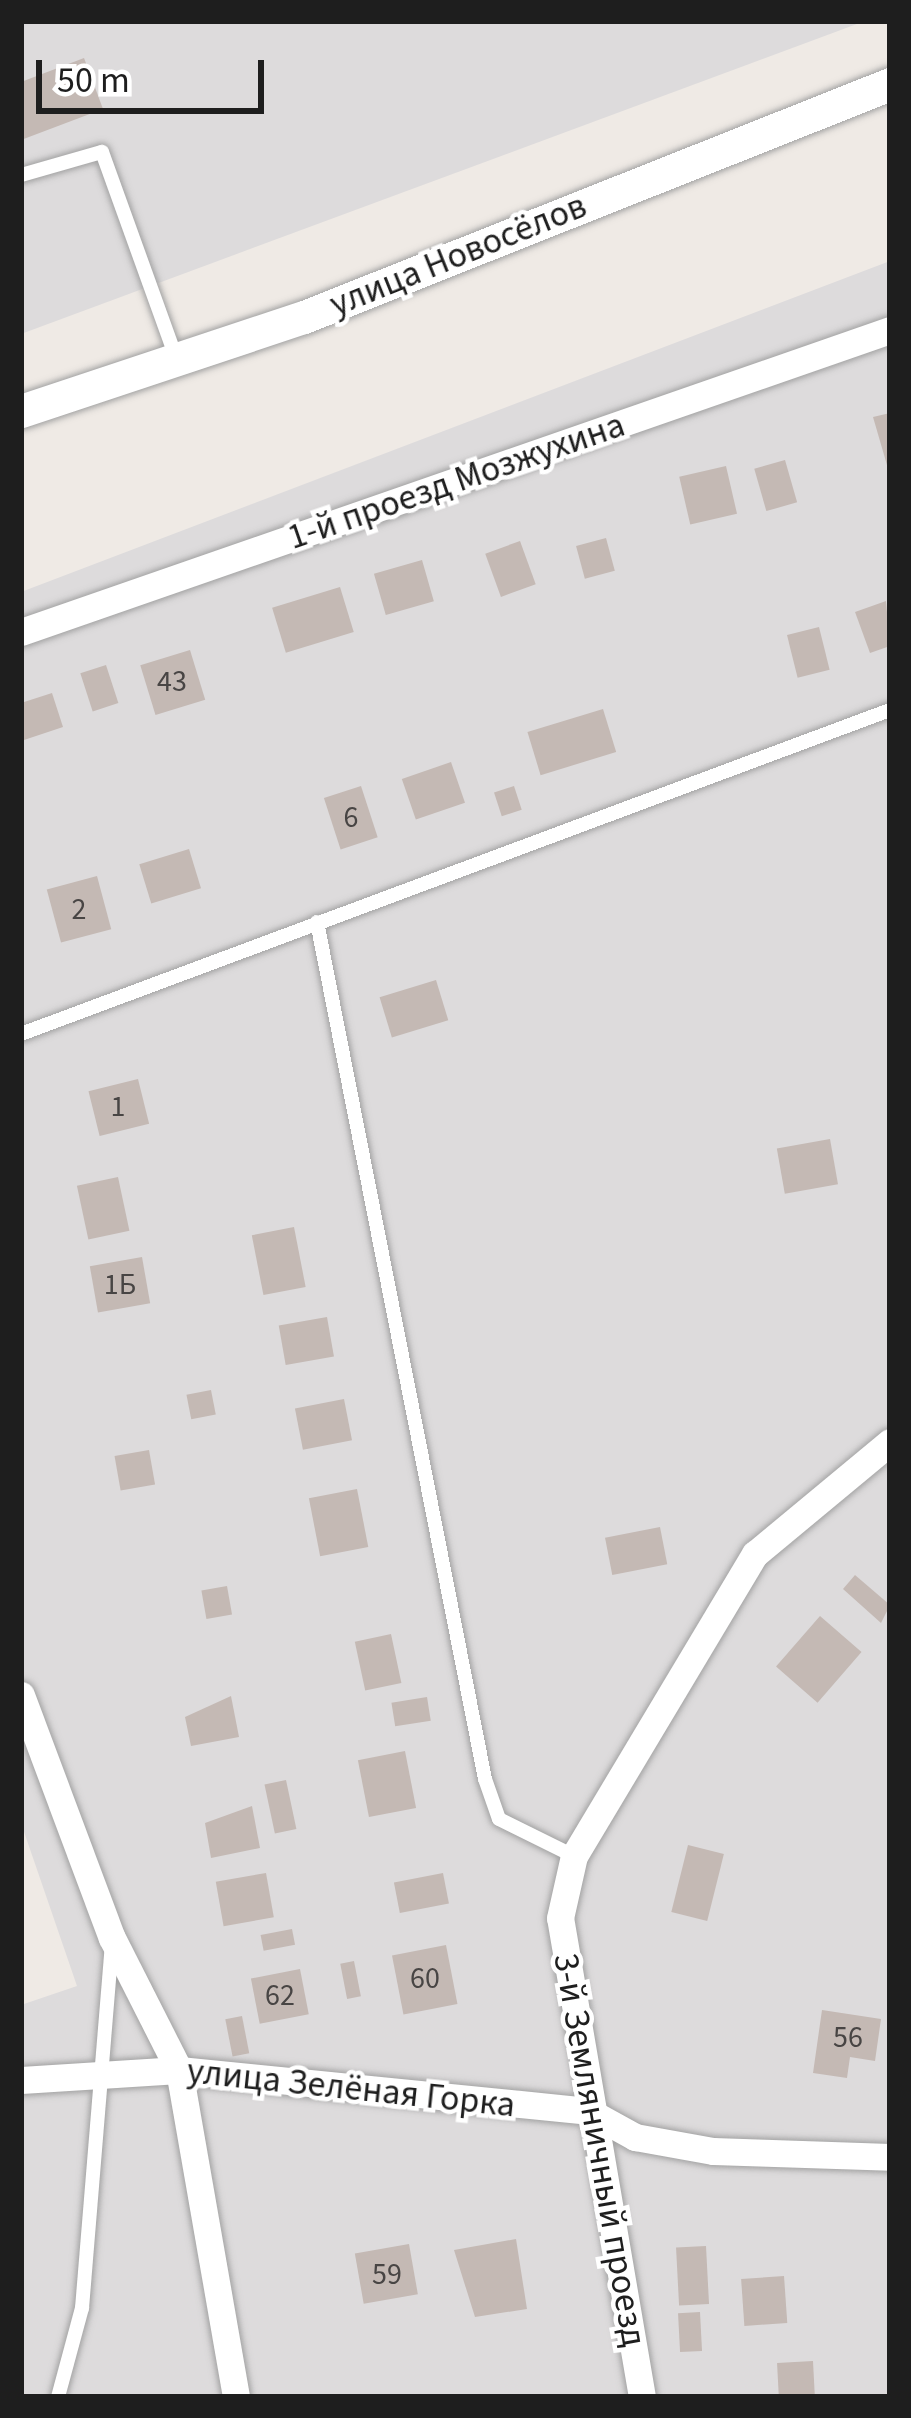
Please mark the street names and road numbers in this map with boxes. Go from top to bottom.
street label: улица Новосёлов [323,184,593,326]
street label: 1-й проезд Мозжухина [282,403,630,559]
street label: 3-й Земляничный проезд [544,1950,656,2350]
street label: улица Зелёная Горка [185,2049,517,2127]

